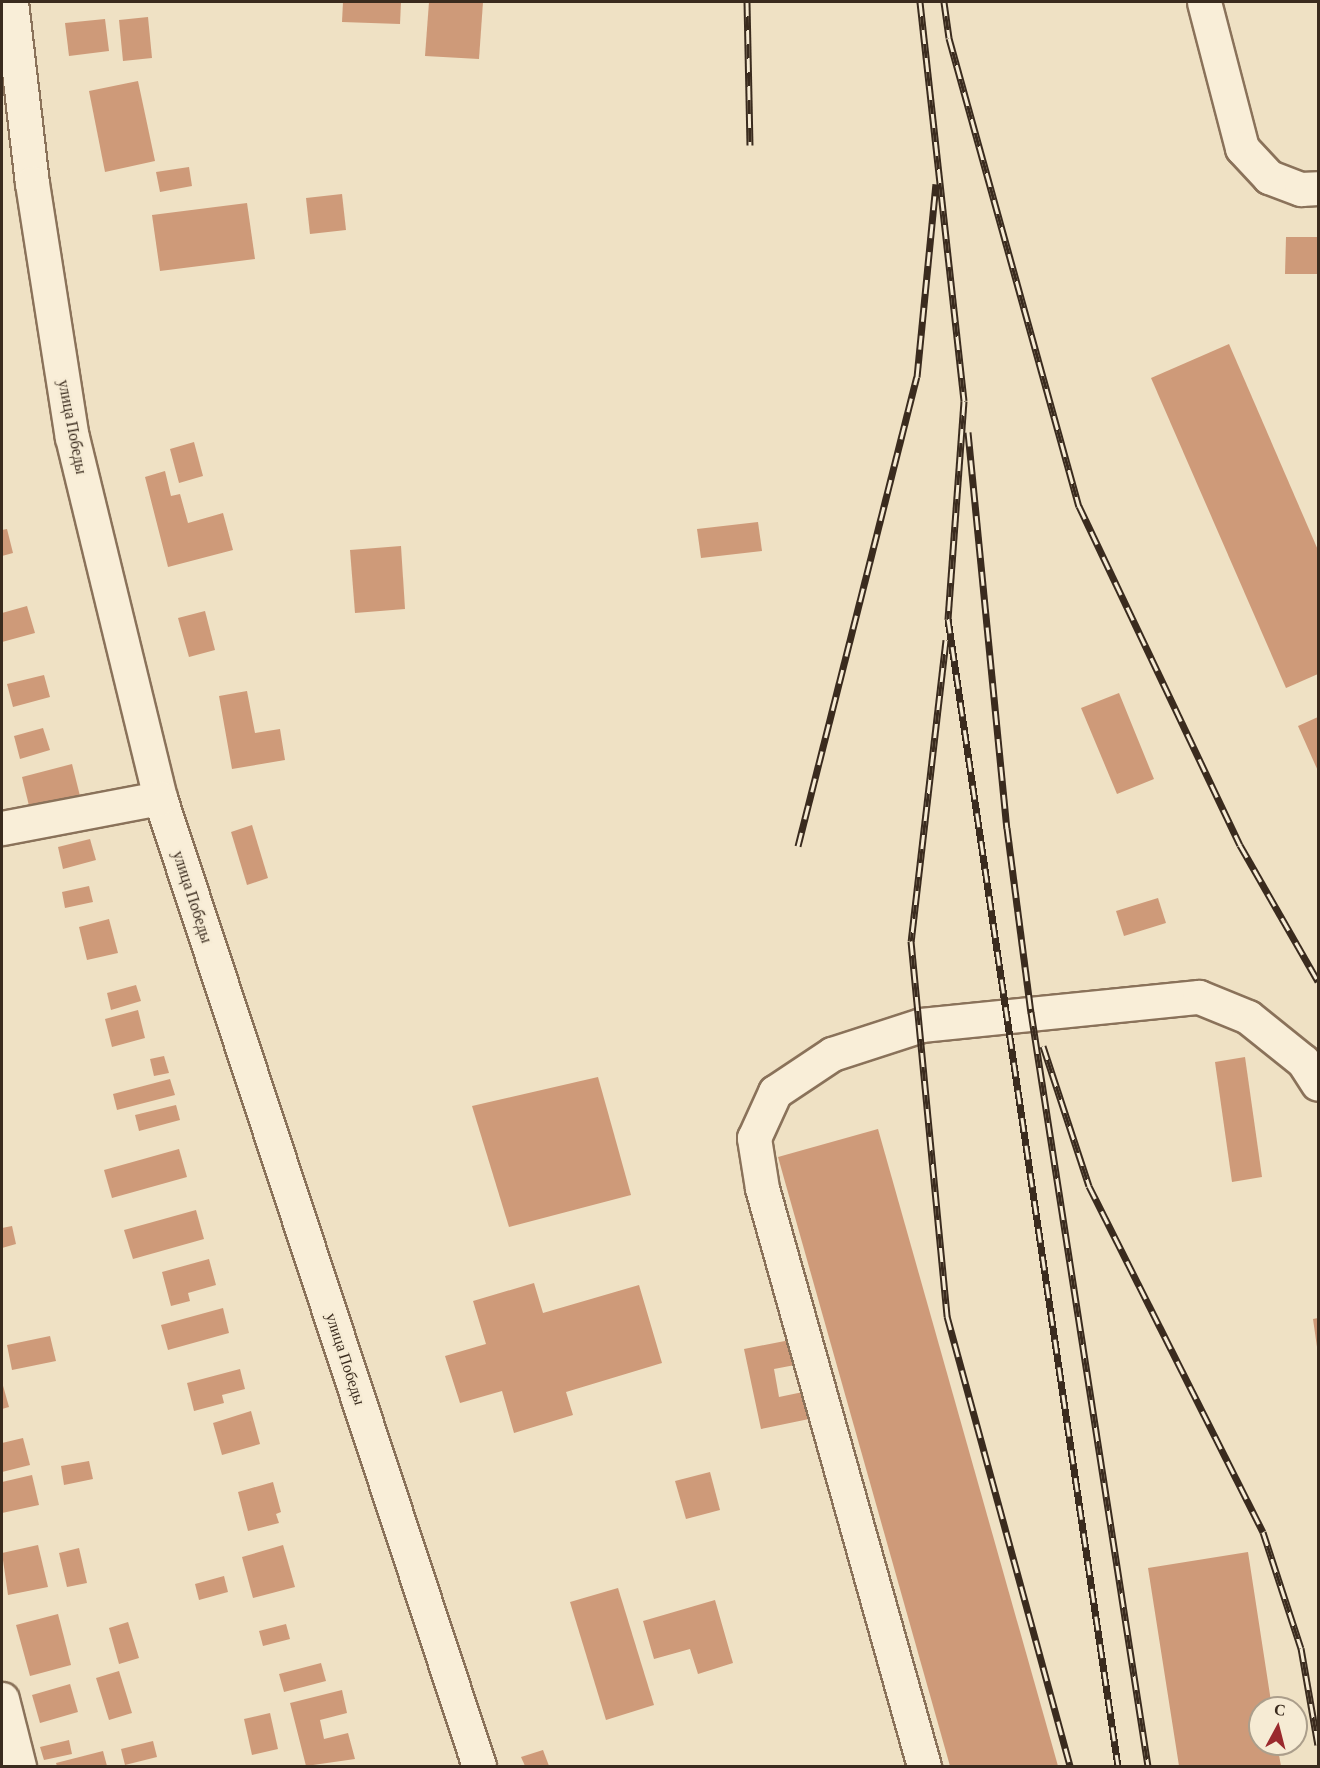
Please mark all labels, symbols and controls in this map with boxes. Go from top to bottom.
street label: улица Победы [53,378,91,476]
street label: улица Победы [168,848,216,946]
street label: улица Победы [321,1310,369,1408]
north arrow [1248,1696,1308,1756]
text: С [1273,1700,1287,1719]

